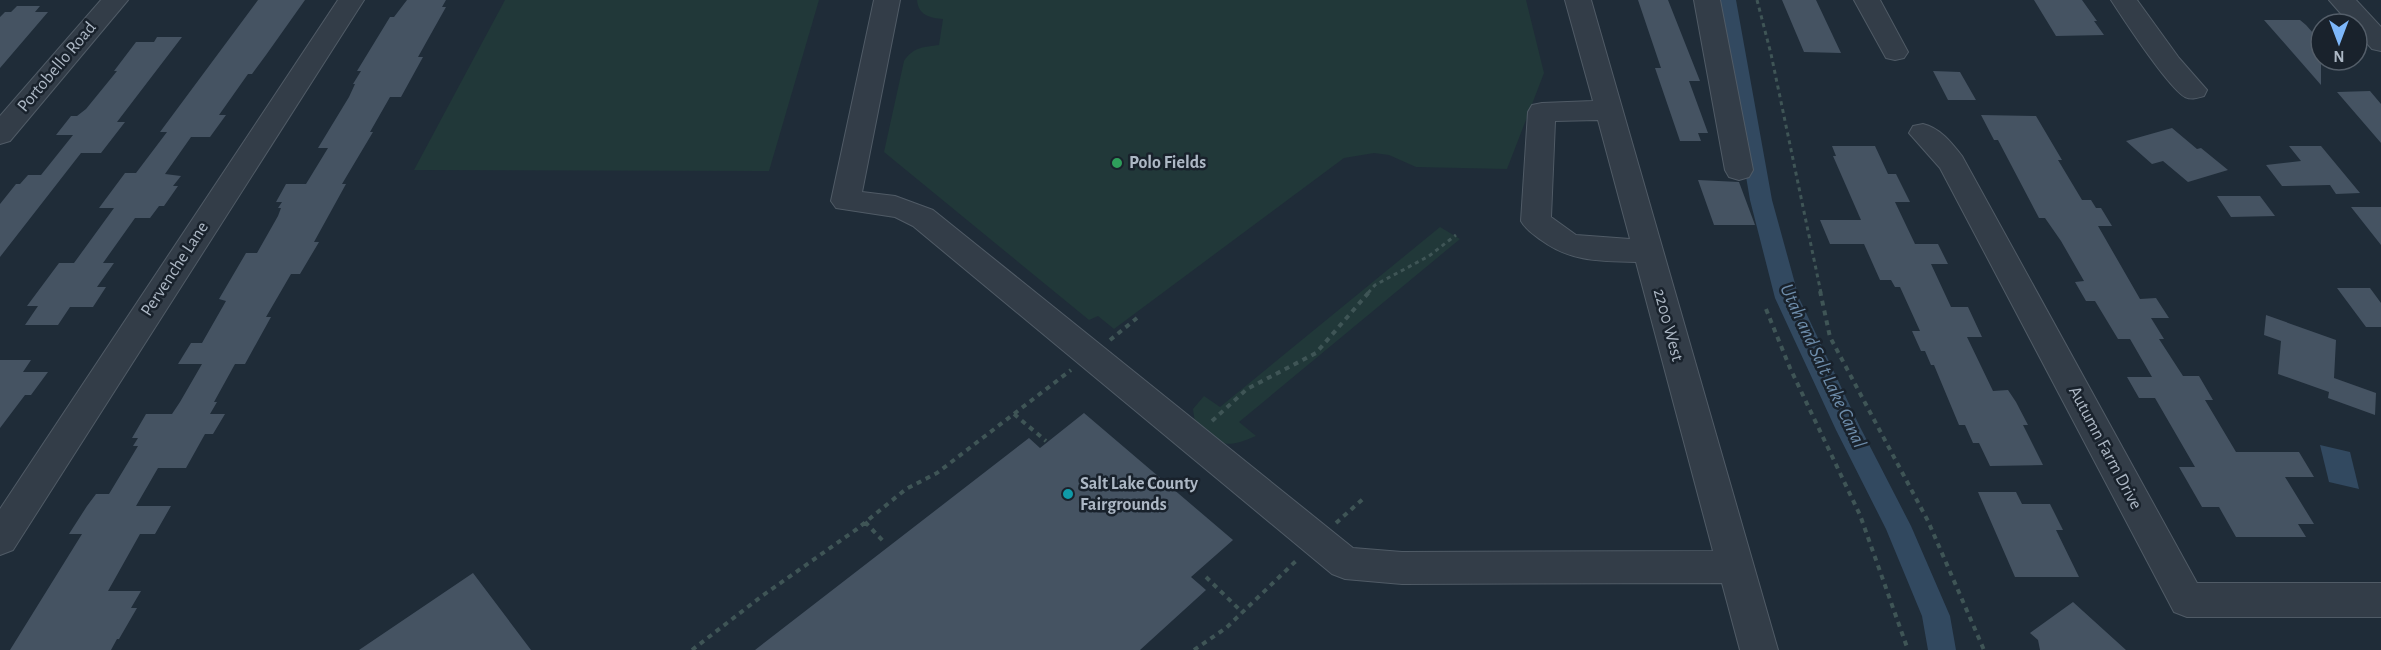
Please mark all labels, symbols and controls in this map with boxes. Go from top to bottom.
north arrow [2309,12,2369,72]
street label: Portobello Road [14,19,100,115]
text: N [2333,48,2345,64]
place label: Polo Fields [1129,154,1206,172]
marker: Polo Fields [1110,156,1124,170]
street label: Pervenche Lane [138,219,212,319]
water label: Utah and Salt Lake Canal [1776,281,1870,451]
street label: 2200 West [1650,287,1686,363]
street label: Autumn Farm Drive [2065,384,2145,512]
place label: Salt Lake County Fairgrounds [1080,475,1199,514]
marker: Salt Lake County Fairgrounds [1061,487,1075,501]

